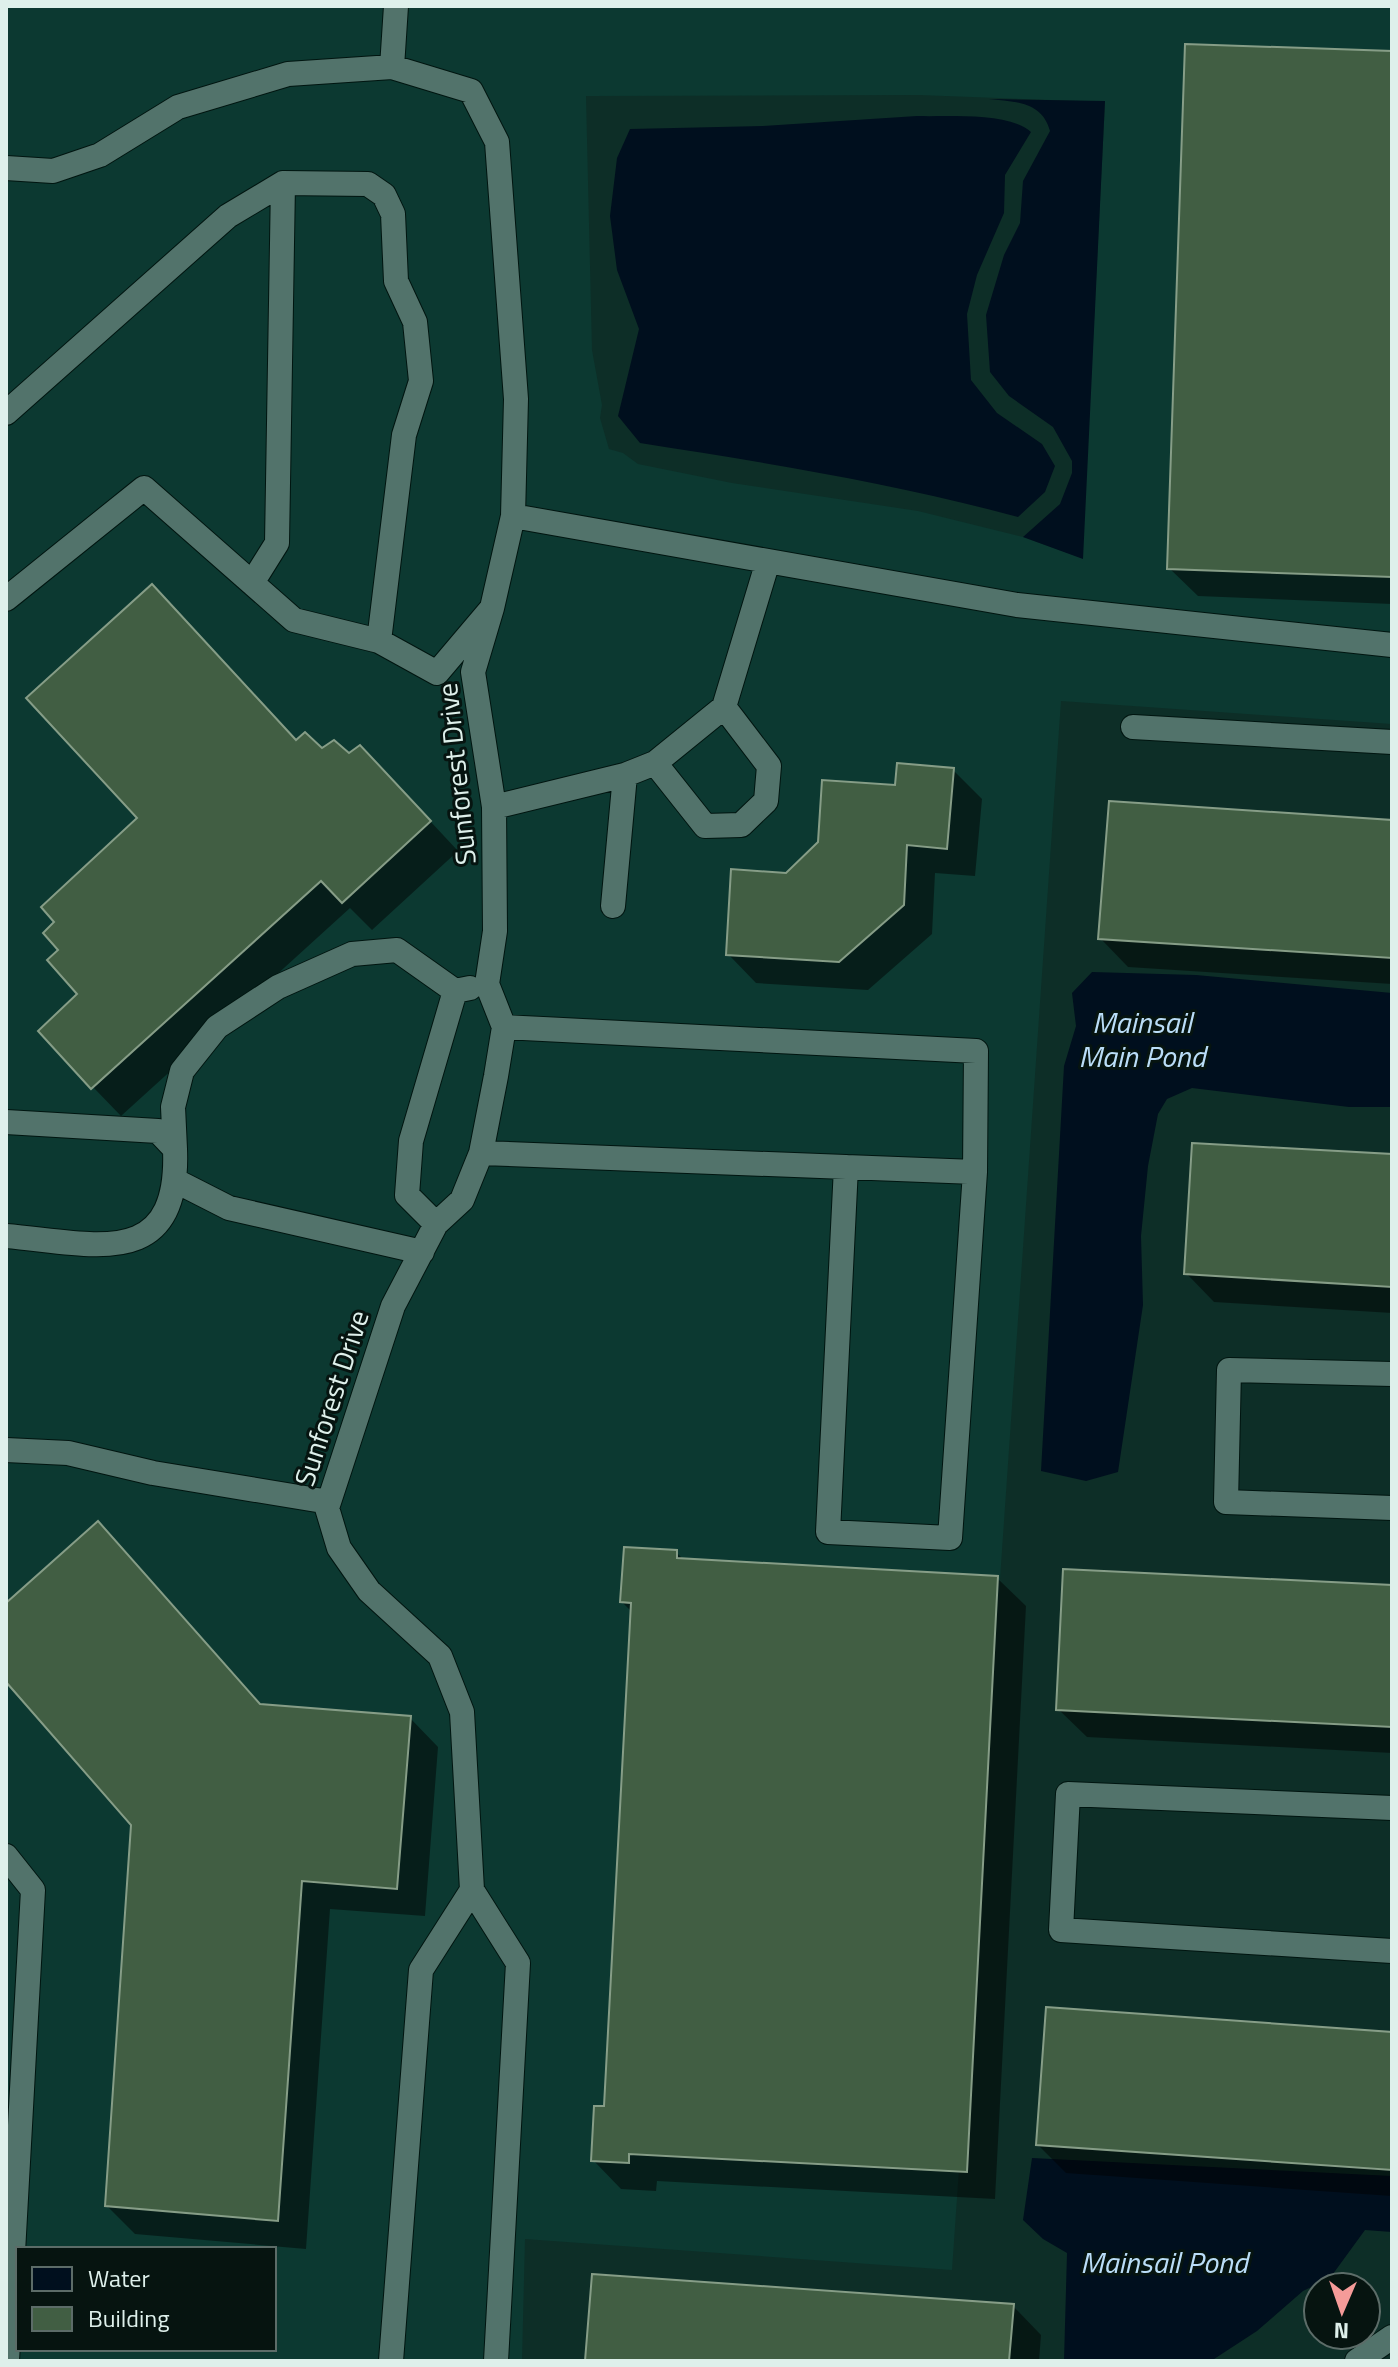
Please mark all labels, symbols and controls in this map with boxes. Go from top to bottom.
street label: Sunforest Drive [425,681,487,867]
water label: Mainsail Main Pond [1078,999,1209,1079]
street label: Sunforest Drive [282,1304,380,1492]
water label: Mainsail Pond [1080,2239,1251,2285]
legend [16,2247,276,2351]
text: Water [88,2260,150,2296]
north arrow [1302,2271,1382,2351]
text: Building [88,2300,170,2336]
text: N [1333,2314,1350,2348]

